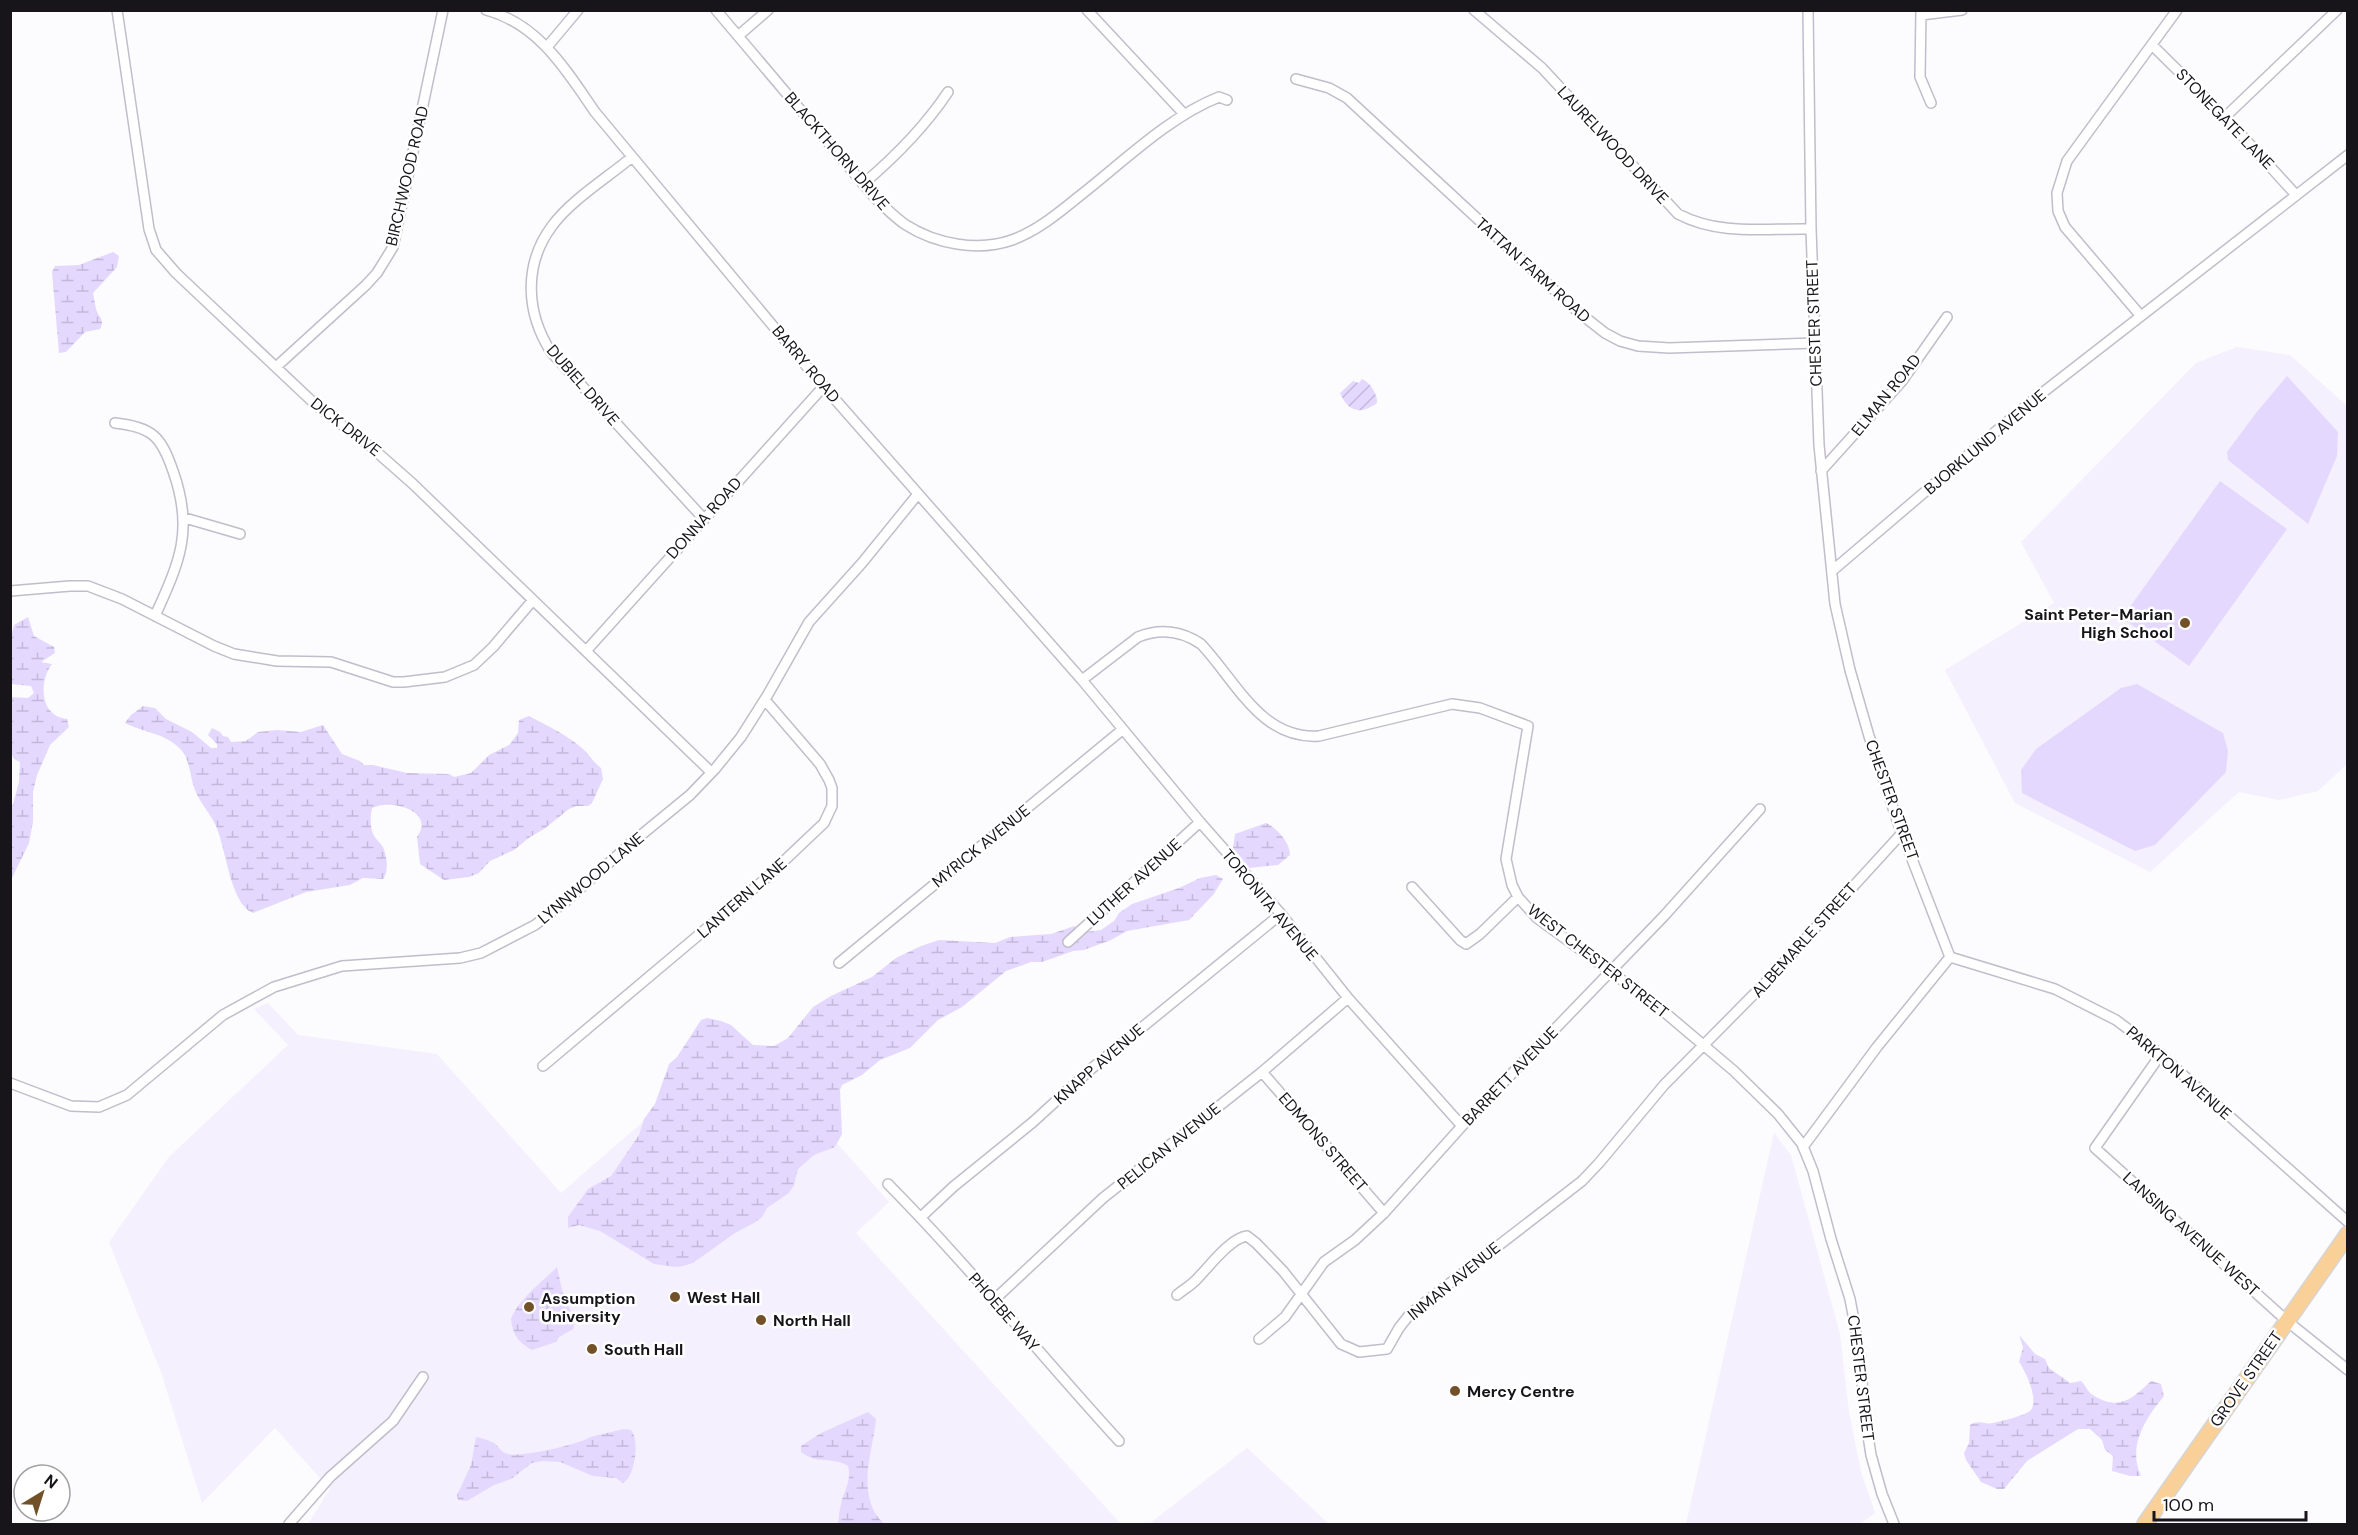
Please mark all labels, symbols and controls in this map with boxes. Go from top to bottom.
street label: STONEGATE LANE [2171,64,2279,174]
street label: LAURELWOOD DRIVE [1553,82,1673,208]
street label: BLACKTHORN DRIVE [780,88,894,214]
street label: BIRCHWOOD ROAD [381,104,433,248]
street label: TATTAN FARM ROAD [1471,213,1595,327]
street label: CHESTER STREET [1801,259,1827,387]
street label: BARRY ROAD [767,321,845,407]
street label: DUBIEL DRIVE [542,340,624,430]
street label: ELMAN ROAD [1847,350,1925,440]
street label: BJORKLUND AVENUE [1920,385,2050,499]
street label: DICK DRIVE [307,393,385,461]
street label: DONNA ROAD [662,473,746,563]
place label: Saint Peter-Marian High School [2024,604,2173,643]
marker: Saint Peter-Marian High School [2178,616,2192,630]
street label: CHESTER STREET [1860,737,1924,863]
street label: MYRICK AVENUE [928,800,1034,892]
street label: LYNNWOOD LANE [534,827,648,929]
street label: LUTHER AVENUE [1082,834,1186,930]
street label: TORONITA AVENUE [1217,845,1323,965]
street label: LANTERN LANE [693,853,791,943]
street label: ALBEMARLE STREET [1747,878,1861,1002]
street label: WEST CHESTER STREET [1523,899,1673,1023]
street label: KNAPP AVENUE [1049,1019,1149,1109]
street label: PARKTON AVENUE [2122,1021,2236,1125]
street label: BARRETT AVENUE [1457,1022,1563,1130]
street label: EDMONS STREET [1274,1088,1372,1196]
street label: PELICAN AVENUE [1113,1098,1225,1194]
street label: LANSING AVENUE WEST [2118,1167,2264,1301]
street label: INMAN AVENUE [1403,1237,1505,1325]
street label: PHOEBE WAY [964,1268,1044,1356]
place label: West Hall [687,1287,760,1308]
place label: Assumption University [541,1288,635,1327]
marker: West Hall [668,1290,682,1304]
marker: Assumption University [522,1300,536,1314]
place label: North Hall [773,1310,851,1331]
marker: North Hall [754,1313,768,1327]
street label: CHESTER STREET [1843,1314,1879,1442]
street label: GROVE STREET [2205,1327,2287,1431]
place label: South Hall [604,1339,683,1360]
marker: South Hall [585,1342,599,1356]
place label: Mercy Centre [1467,1381,1575,1402]
marker: Mercy Centre [1448,1384,1462,1398]
north arrow [12,1463,72,1523]
text: N [40,1470,62,1493]
scale bar [2154,1484,2306,1522]
text: 100 m [2163,1493,2214,1517]

